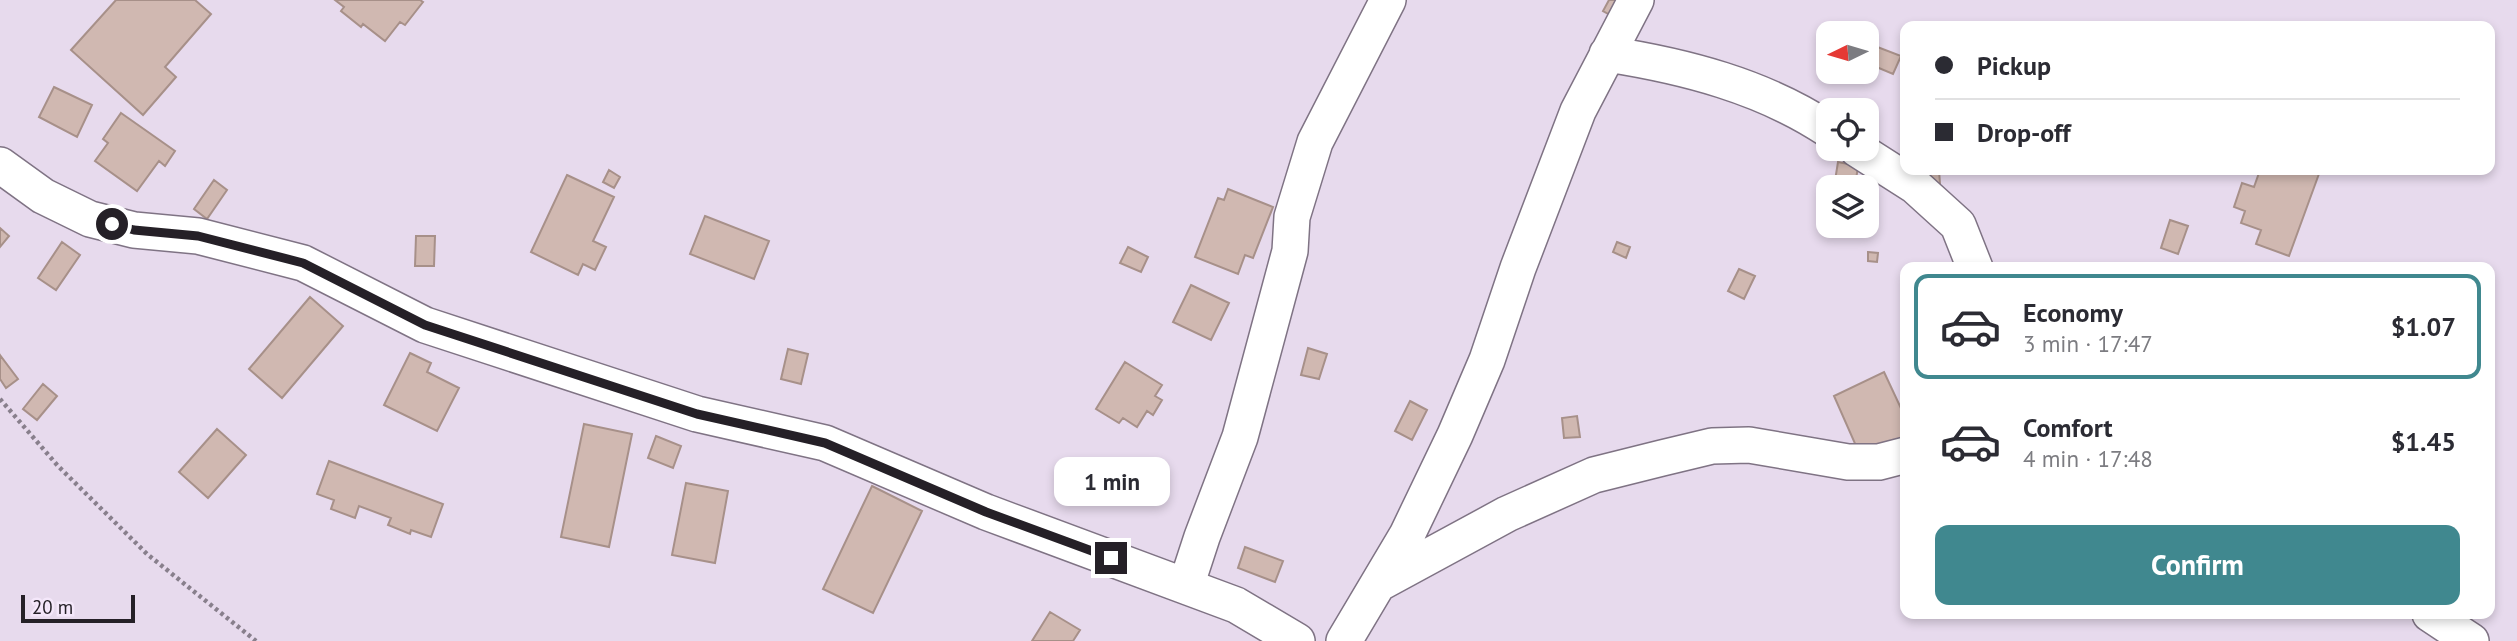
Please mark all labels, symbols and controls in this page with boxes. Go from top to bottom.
north arrow [1816,21,1880,84]
map controls [1816,21,1879,238]
text: Pickup [1977,49,2051,82]
button: locate [1816,98,1879,161]
text: Drop-off [1977,116,2071,149]
button: layers [1816,175,1879,238]
route start [96,208,128,240]
icon: car [1939,295,2002,358]
text: Economy [2023,296,2123,329]
text: $1.07 [2391,310,2456,343]
text: 3 min · 17:47 [2023,329,2153,358]
icon: car [1939,410,2002,473]
text: Comfort [2023,411,2113,444]
text: $1.45 [2391,425,2456,458]
text: 4 min · 17:48 [2023,444,2153,473]
callout: 1 min [1053,456,1169,505]
text: 1 min [1084,467,1140,496]
button: Confirm [1935,525,2460,605]
route end [1095,542,1127,574]
scale bar [21,592,135,624]
text: 20 m [32,595,73,619]

